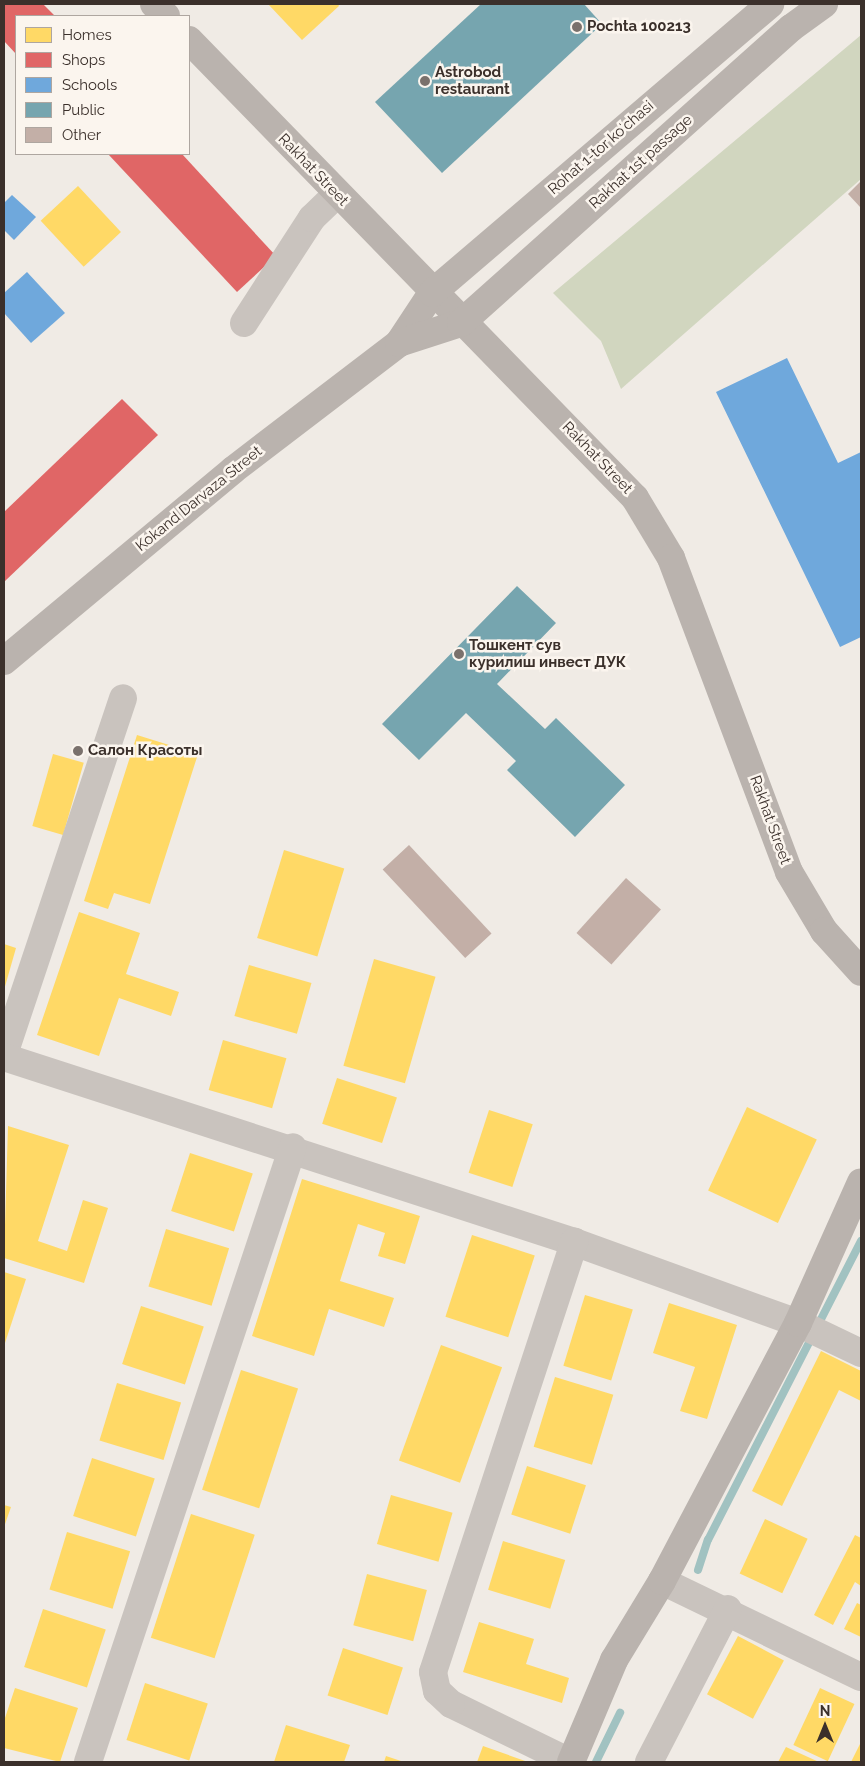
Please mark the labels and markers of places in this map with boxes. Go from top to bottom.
place label: Pochta 100213 [587,18,691,36]
marker: Pochta 100213 [571,21,583,33]
place label: Astrobod restaurant [435,63,510,98]
marker: Astrobod restaurant [419,75,431,87]
place label: Тошкент сув курилиш инвест ДУК [469,636,626,671]
marker: Тошкент сув курилиш инвест ДУК [453,648,465,660]
place label: Салон Красоты [88,742,202,760]
marker: Салон Красоты [72,745,84,757]

